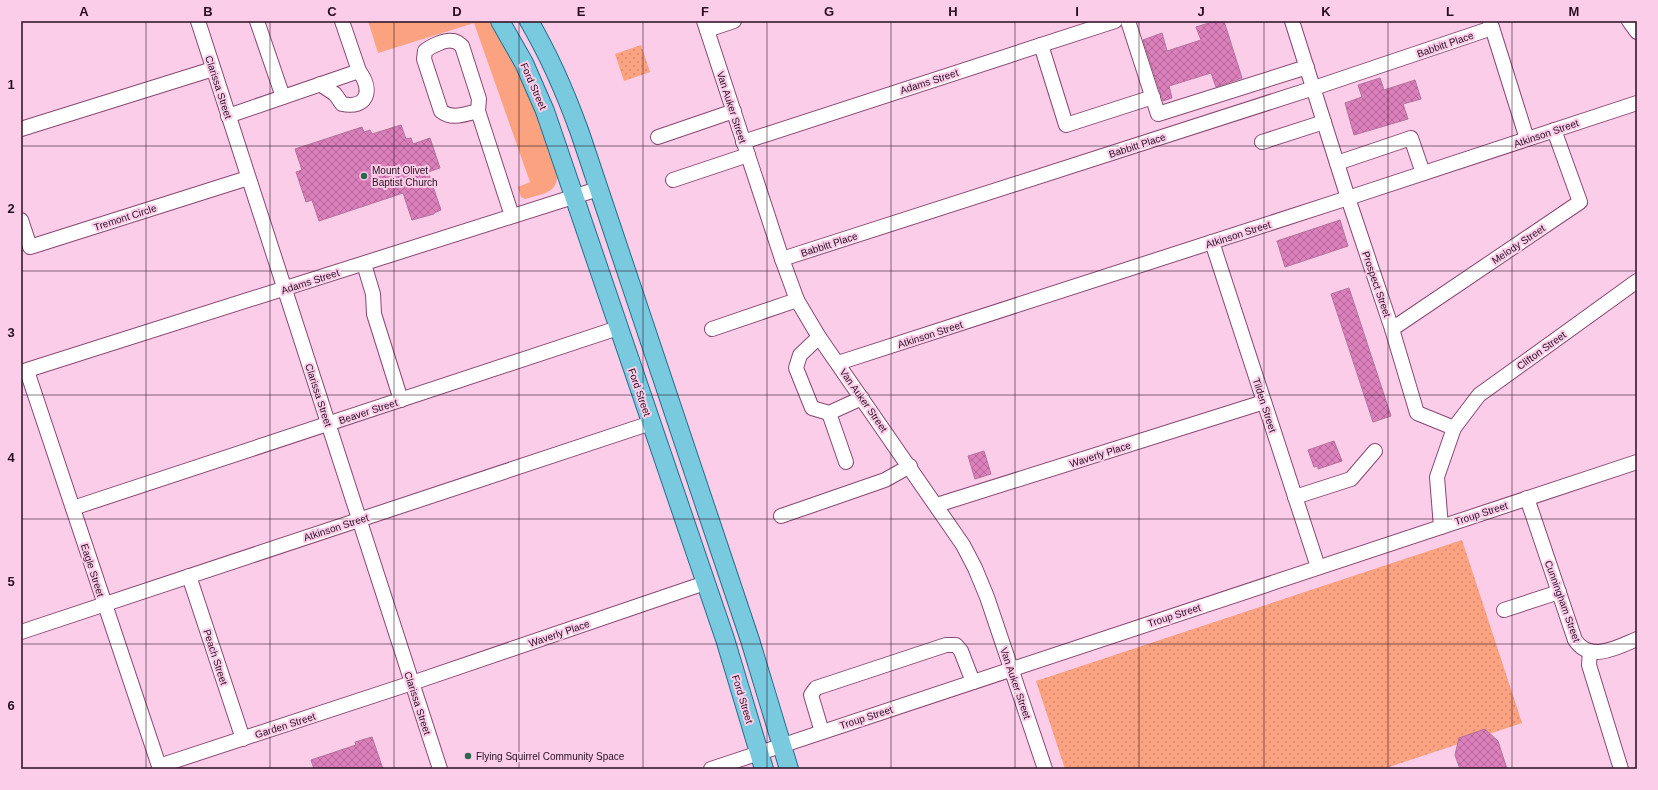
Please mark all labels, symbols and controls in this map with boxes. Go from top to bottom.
text: A [79,4,89,19]
text: B [203,4,213,19]
text: C [327,4,337,19]
text: D [452,4,462,19]
text: E [577,4,586,19]
text: F [701,4,709,19]
text: G [824,4,834,19]
text: H [948,4,958,19]
text: I [1075,4,1079,19]
text: J [1197,4,1205,19]
text: K [1321,4,1331,19]
text: L [1446,4,1454,19]
text: M [1569,4,1579,19]
street label: Babbitt Place [1416,30,1475,59]
street label: Clarissa Street [203,54,234,120]
street label: Ford Street [518,61,549,111]
street label: Adams Street [899,67,960,96]
street label: Van Auker Street [715,70,748,145]
text: 1 [7,77,15,92]
street label: Atkinson Street [1512,117,1580,150]
street label: Babbitt Place [1107,131,1167,160]
place label: Mount Olivet Baptist Church [372,165,438,188]
marker: Mount Olivet Baptist Church [359,171,369,181]
text: 2 [7,201,15,216]
street label: Tremont Circle [92,202,158,233]
street label: Atkinson Street [1204,219,1272,250]
street label: Melody Street [1490,222,1547,266]
street label: Babbitt Place [799,230,859,259]
street label: Prospect Street [1360,250,1393,319]
street label: Adams Street [280,267,341,296]
street label: Atkinson Street [896,319,964,350]
text: 3 [7,325,15,340]
street label: Clifton Street [1515,329,1568,372]
street label: Clarissa Street [303,362,334,428]
street label: Van Auker Street [838,366,890,434]
street label: Ford Street [626,367,653,418]
street label: Tilden Street [1251,377,1279,434]
street label: Beaver Street [337,397,399,426]
street label: Waverly Place [1068,439,1132,470]
text: 4 [7,450,15,465]
street label: Troup Street [1453,500,1509,527]
street label: Atkinson Street [302,512,370,543]
street label: Eagle Street [79,542,106,598]
street label: Cunningham Street [1543,559,1583,644]
text: 5 [7,574,15,589]
street label: Troup Street [1146,602,1202,629]
street label: Waverly Place [527,618,591,649]
street label: Peach Street [201,628,230,687]
street label: Van Auker Street [998,646,1033,721]
street label: Clarissa Street [402,670,433,736]
street label: Ford Street [730,674,755,725]
text: 6 [7,698,15,713]
street label: Troup Street [838,704,894,731]
street label: Garden Street [254,710,317,740]
marker: Flying Squirrel Community Space [463,751,473,761]
place label: Flying Squirrel Community Space [476,751,625,762]

